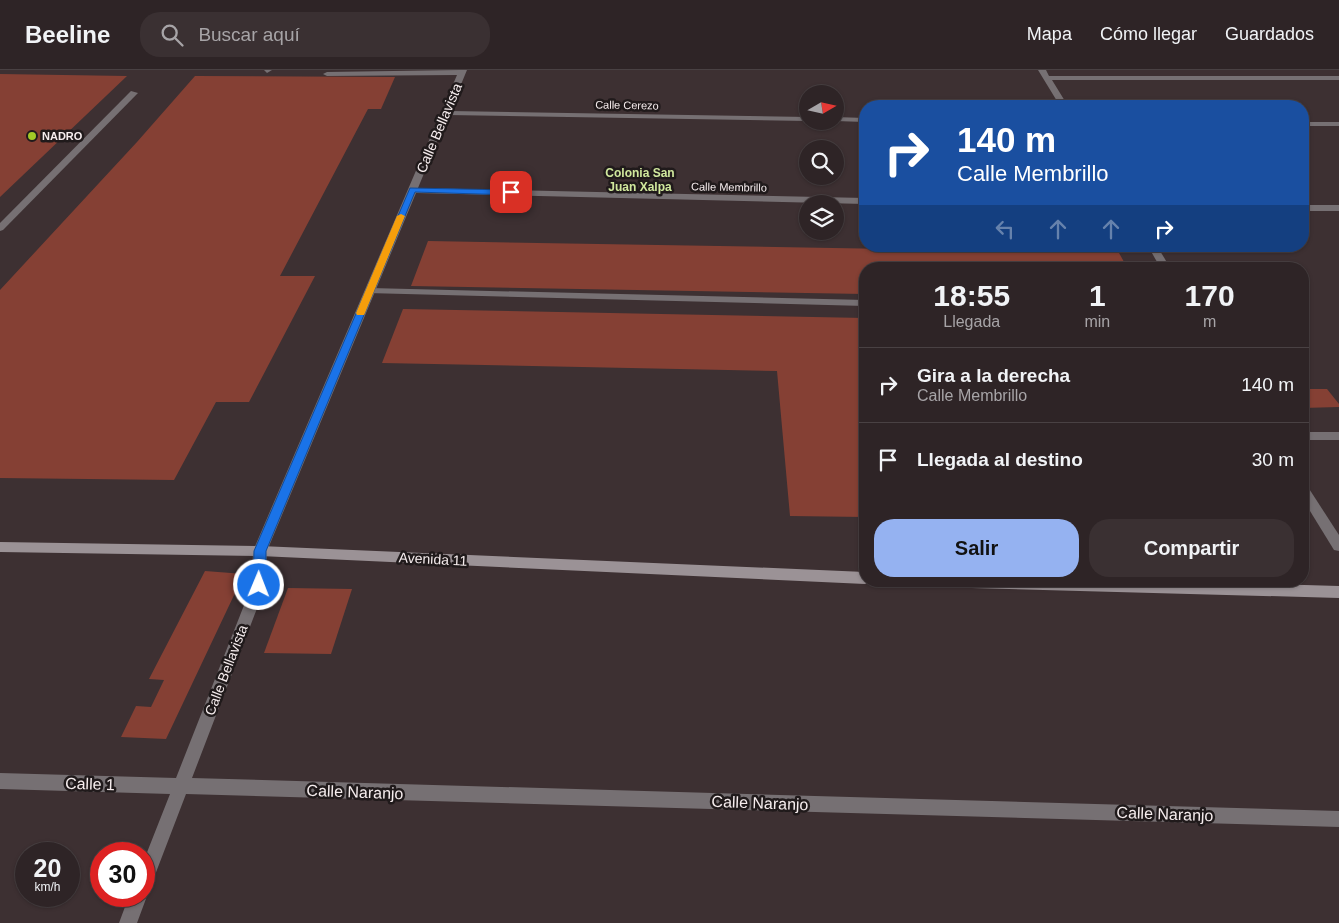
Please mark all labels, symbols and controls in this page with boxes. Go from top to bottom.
search box [140,12,490,57]
text: Beeline [25,21,110,48]
icon: search [158,21,186,49]
text: Buscar aquí [198,24,300,45]
text: Mapa [1027,24,1072,44]
text: Cómo llegar [1100,24,1197,44]
text: Guardados [1225,24,1314,44]
street label: Calle Bellavista [413,81,465,175]
north arrow [799,85,844,130]
map controls [799,85,844,240]
street label: Calle Cerezo [595,98,659,112]
icon: right [874,120,939,185]
text: 140 m [957,120,1056,159]
marker: NADRO [26,130,38,142]
place label: NADRO [42,130,83,142]
button: search [799,140,844,185]
text: Calle Membrillo [957,161,1109,186]
district label: Colonia San Juan Xalpa [605,166,675,194]
pin [490,171,532,213]
icon: arrive [497,178,525,206]
street label: Calle Membrillo [691,180,767,194]
button: layers [799,195,844,240]
icon: left [991,215,1019,243]
icon: ahead [1044,215,1072,243]
icon: ahead [1097,215,1125,243]
icon: right [1150,215,1178,243]
text: 18:55 [933,279,1010,312]
text: 1 [1089,279,1106,312]
text: 170 [1185,279,1235,312]
text: Llegada [943,313,1000,330]
text: min [1084,313,1110,330]
text: m [1203,313,1216,330]
text: Gira a la derecha [917,365,1070,386]
icon: right [874,371,902,399]
text: 140 m [1241,374,1294,395]
text: Calle Membrillo [917,387,1027,404]
icon: arrive [874,446,902,474]
text: Llegada al destino [917,449,1083,470]
text: 30 m [1252,449,1294,470]
button: Salir [874,519,1079,577]
button: Compartir [1089,519,1294,577]
street label: Avenida 11 [398,549,468,569]
position arrow [232,558,284,610]
street label: Calle Bellavista [201,622,251,718]
street label: Calle 1 [65,775,115,793]
street label: Calle Naranjo [306,782,404,802]
street label: Calle Naranjo [711,793,809,813]
street label: Calle Naranjo [1116,804,1214,824]
speed limit sign: 30 [90,842,155,907]
text: 20 [34,854,61,882]
text: km/h [34,880,61,894]

